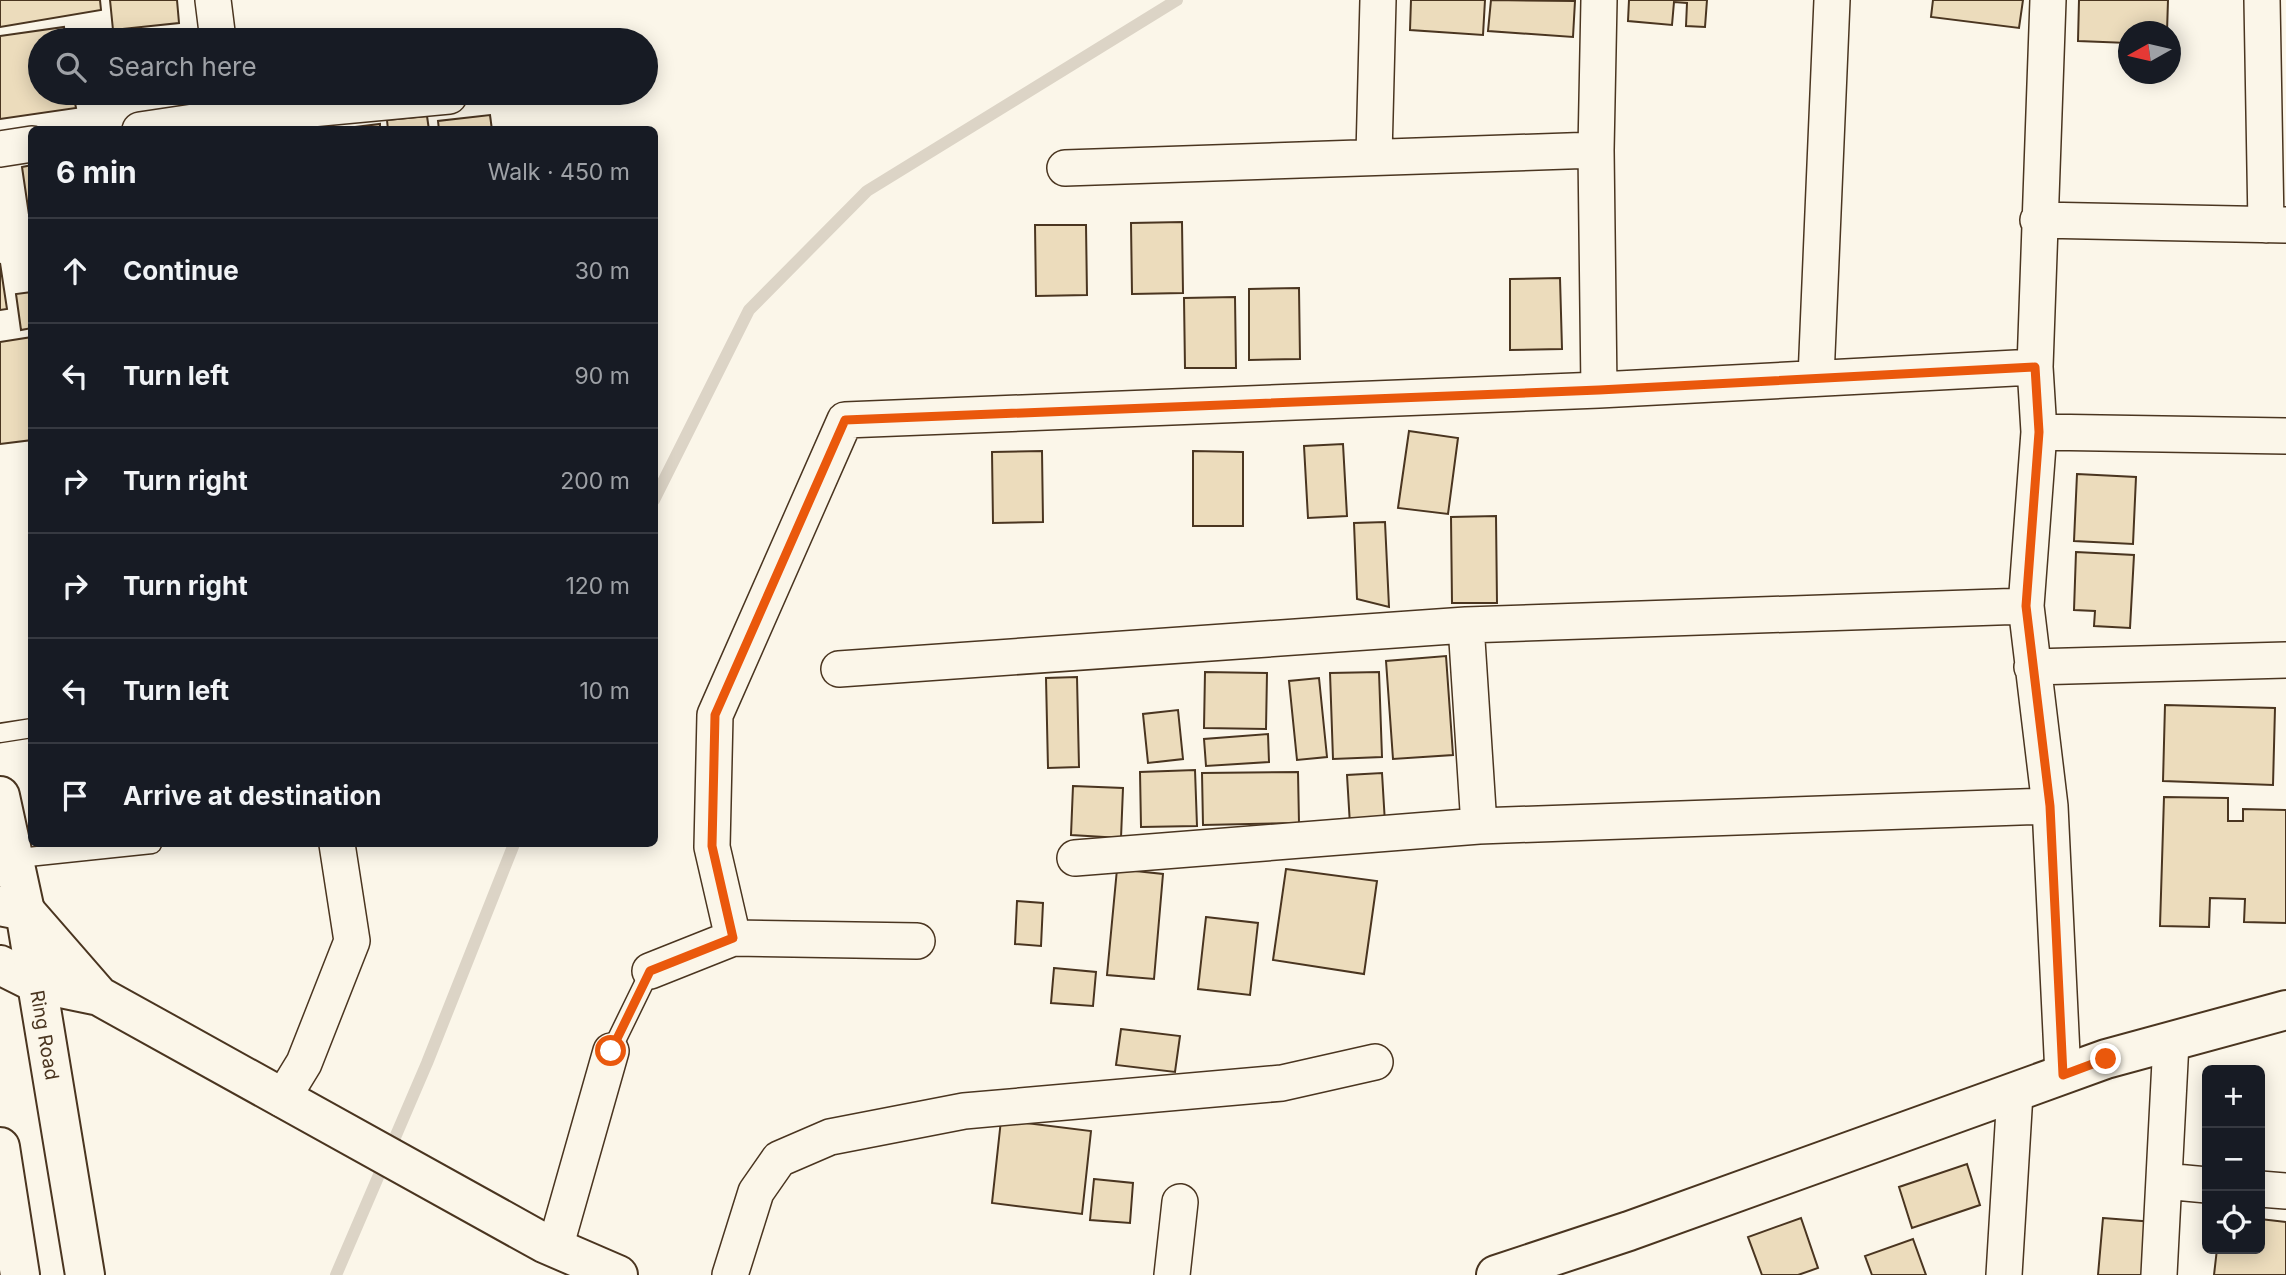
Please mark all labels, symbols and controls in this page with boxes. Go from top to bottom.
north arrow [2118,21,2181,84]
search box [28,28,658,105]
icon: search [52,48,90,86]
text: Search here [108,51,257,82]
text: 6 min [56,154,137,190]
text: Walk · 450 m [488,158,630,186]
icon: ahead [56,252,94,290]
text: Continue [123,255,239,286]
text: 30 m [575,257,630,285]
icon: left [56,357,94,395]
text: Turn left [123,360,229,391]
text: 90 m [575,362,630,390]
icon: right [56,462,94,500]
text: Turn right [123,465,248,496]
text: 200 m [560,467,630,495]
icon: right [56,567,94,605]
text: Turn right [123,570,248,601]
text: 120 m [565,572,630,600]
icon: left [56,672,94,710]
text: Turn left [123,675,229,706]
text: 10 m [580,677,630,705]
icon: arrive [56,777,94,815]
text: Arrive at destination [123,780,382,811]
street label: Ring Road [25,988,64,1082]
route start [595,1035,626,1066]
route end [2090,1043,2121,1074]
map controls [2202,1065,2265,1254]
button: + [2202,1065,2265,1128]
button: − [2202,1128,2265,1191]
button: locate [2202,1191,2265,1254]

